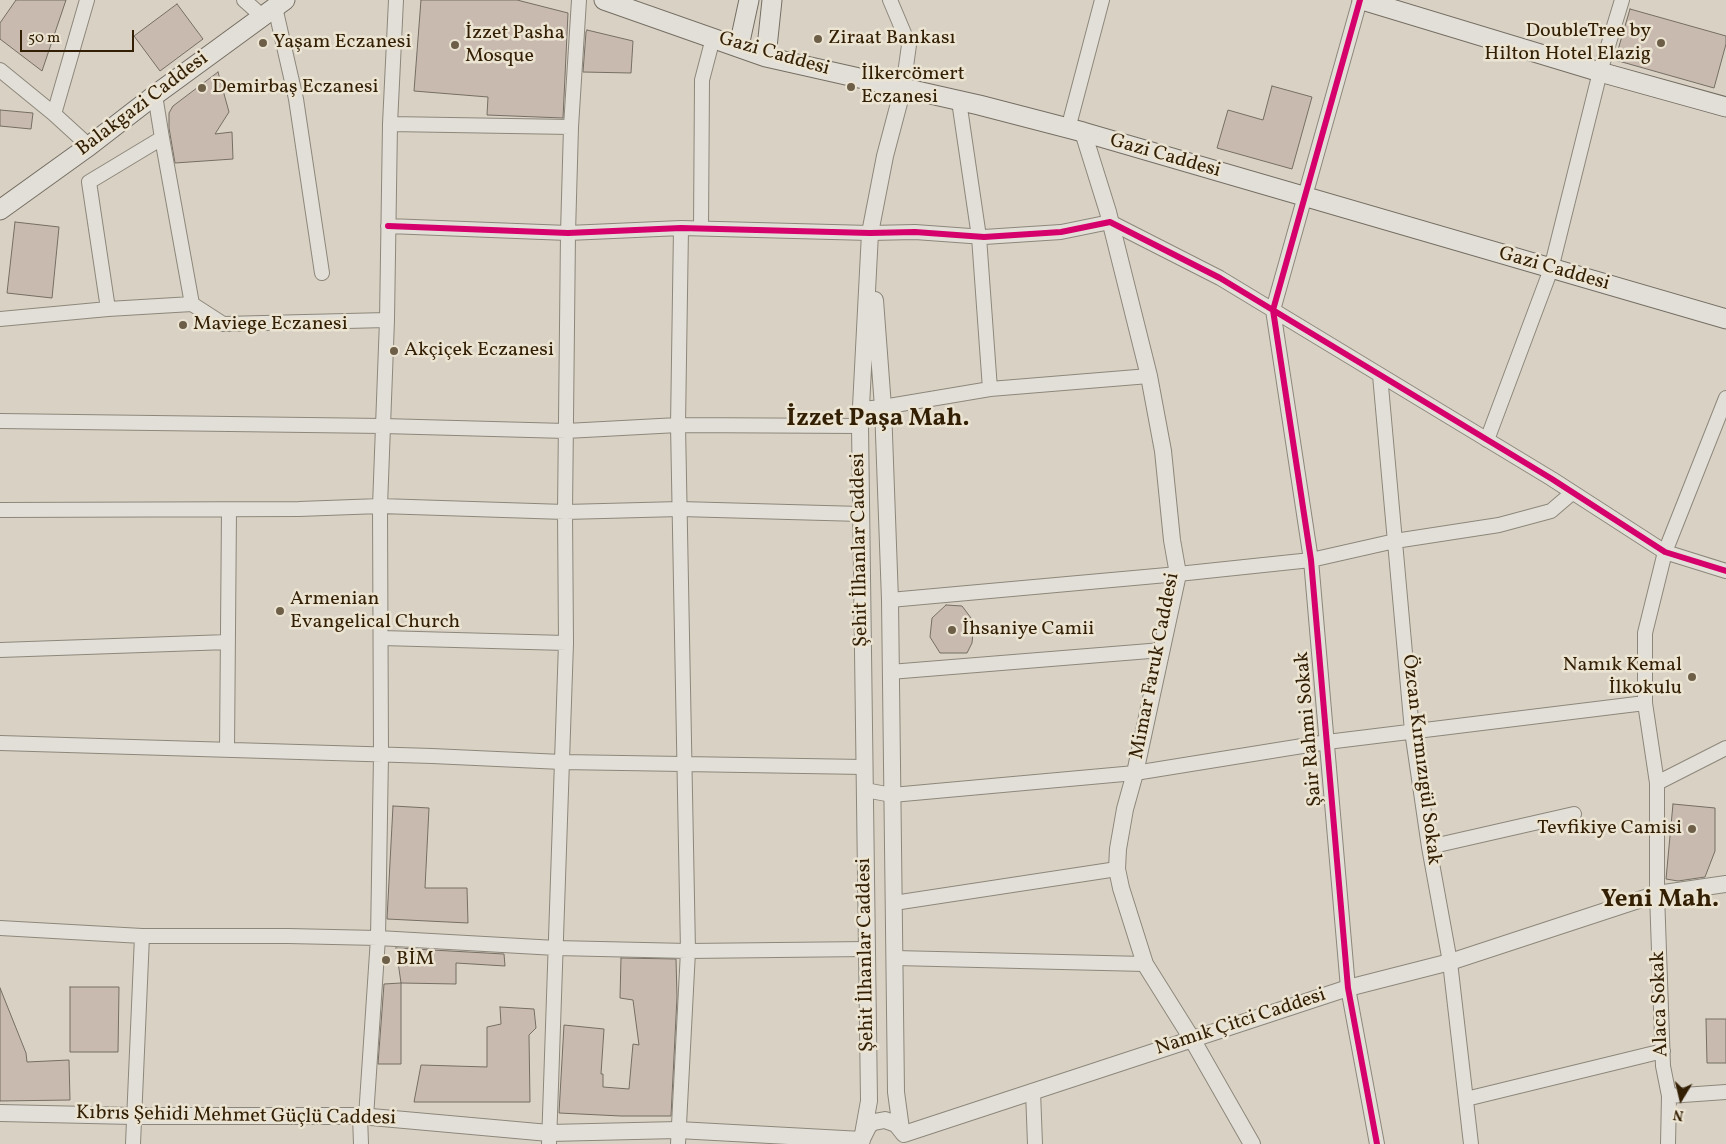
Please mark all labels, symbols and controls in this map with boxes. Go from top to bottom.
scale bar [22,20,136,52]
place label: DoubleTree by Hilton Hotel Elazig [1484,20,1651,67]
place label: İzzet Pasha Mosque [465,22,565,69]
place label: Ziraat Bankası [828,27,955,51]
text: 50 m [28,28,60,49]
street label: Gazi Caddesi [716,28,832,82]
place label: Yaşam Eczanesi [273,31,411,55]
marker: Ziraat Bankası [812,33,824,45]
marker: Yaşam Eczanesi [257,37,269,49]
marker: DoubleTree by Hilton Hotel Elazig [1655,37,1667,49]
marker: İzzet Pasha Mosque [449,39,461,51]
street label: Balakgazi Caddesi [72,48,214,162]
place label: İlkercömert Eczanesi [861,63,965,110]
place label: Demirbaş Eczanesi [212,76,379,100]
marker: İlkercömert Eczanesi [845,81,857,93]
marker: Demirbaş Eczanesi [196,82,208,94]
street label: Gazi Caddesi [1107,130,1223,184]
street label: Gazi Caddesi [1496,243,1612,297]
place label: Maviege Eczanesi [193,313,348,337]
marker: Maviege Eczanesi [177,319,189,331]
place label: Akçiçek Eczanesi [404,339,554,363]
marker: Akçiçek Eczanesi [388,345,400,357]
district label: İzzet Paşa Mah. [786,405,970,435]
street label: Şehit İlhanlar Caddesi [847,453,875,647]
street label: Mimar Faruk Caddesi [1126,571,1186,761]
place label: Armenian Evangelical Church [290,588,460,635]
marker: Armenian Evangelical Church [274,605,286,617]
place label: İhsaniye Camii [962,618,1094,642]
marker: İhsaniye Camii [946,624,958,636]
street label: Şair Rahmi Sokak [1291,650,1329,808]
street label: Özcan Kırmızıgül Sokak [1395,653,1445,867]
place label: Namık Kemal İlkokulu [1563,654,1682,701]
marker: Namık Kemal İlkokulu [1686,671,1698,683]
place label: Tevfikiye Camisi [1537,817,1682,841]
marker: Tevfikiye Camisi [1686,823,1698,835]
street label: Şehit İlhanlar Caddesi [853,858,881,1052]
district label: Yeni Mah. [1601,886,1719,916]
place label: BİM [396,948,434,972]
street label: Alaca Sokak [1647,951,1675,1057]
marker: BİM [380,954,392,966]
street label: Namık Çitci Caddesi [1153,984,1329,1062]
north arrow [1656,1074,1706,1124]
street label: Kıbrıs Şehidi Mehmet Güçlü Caddesi [76,1102,396,1132]
text: N [1672,1104,1685,1124]

